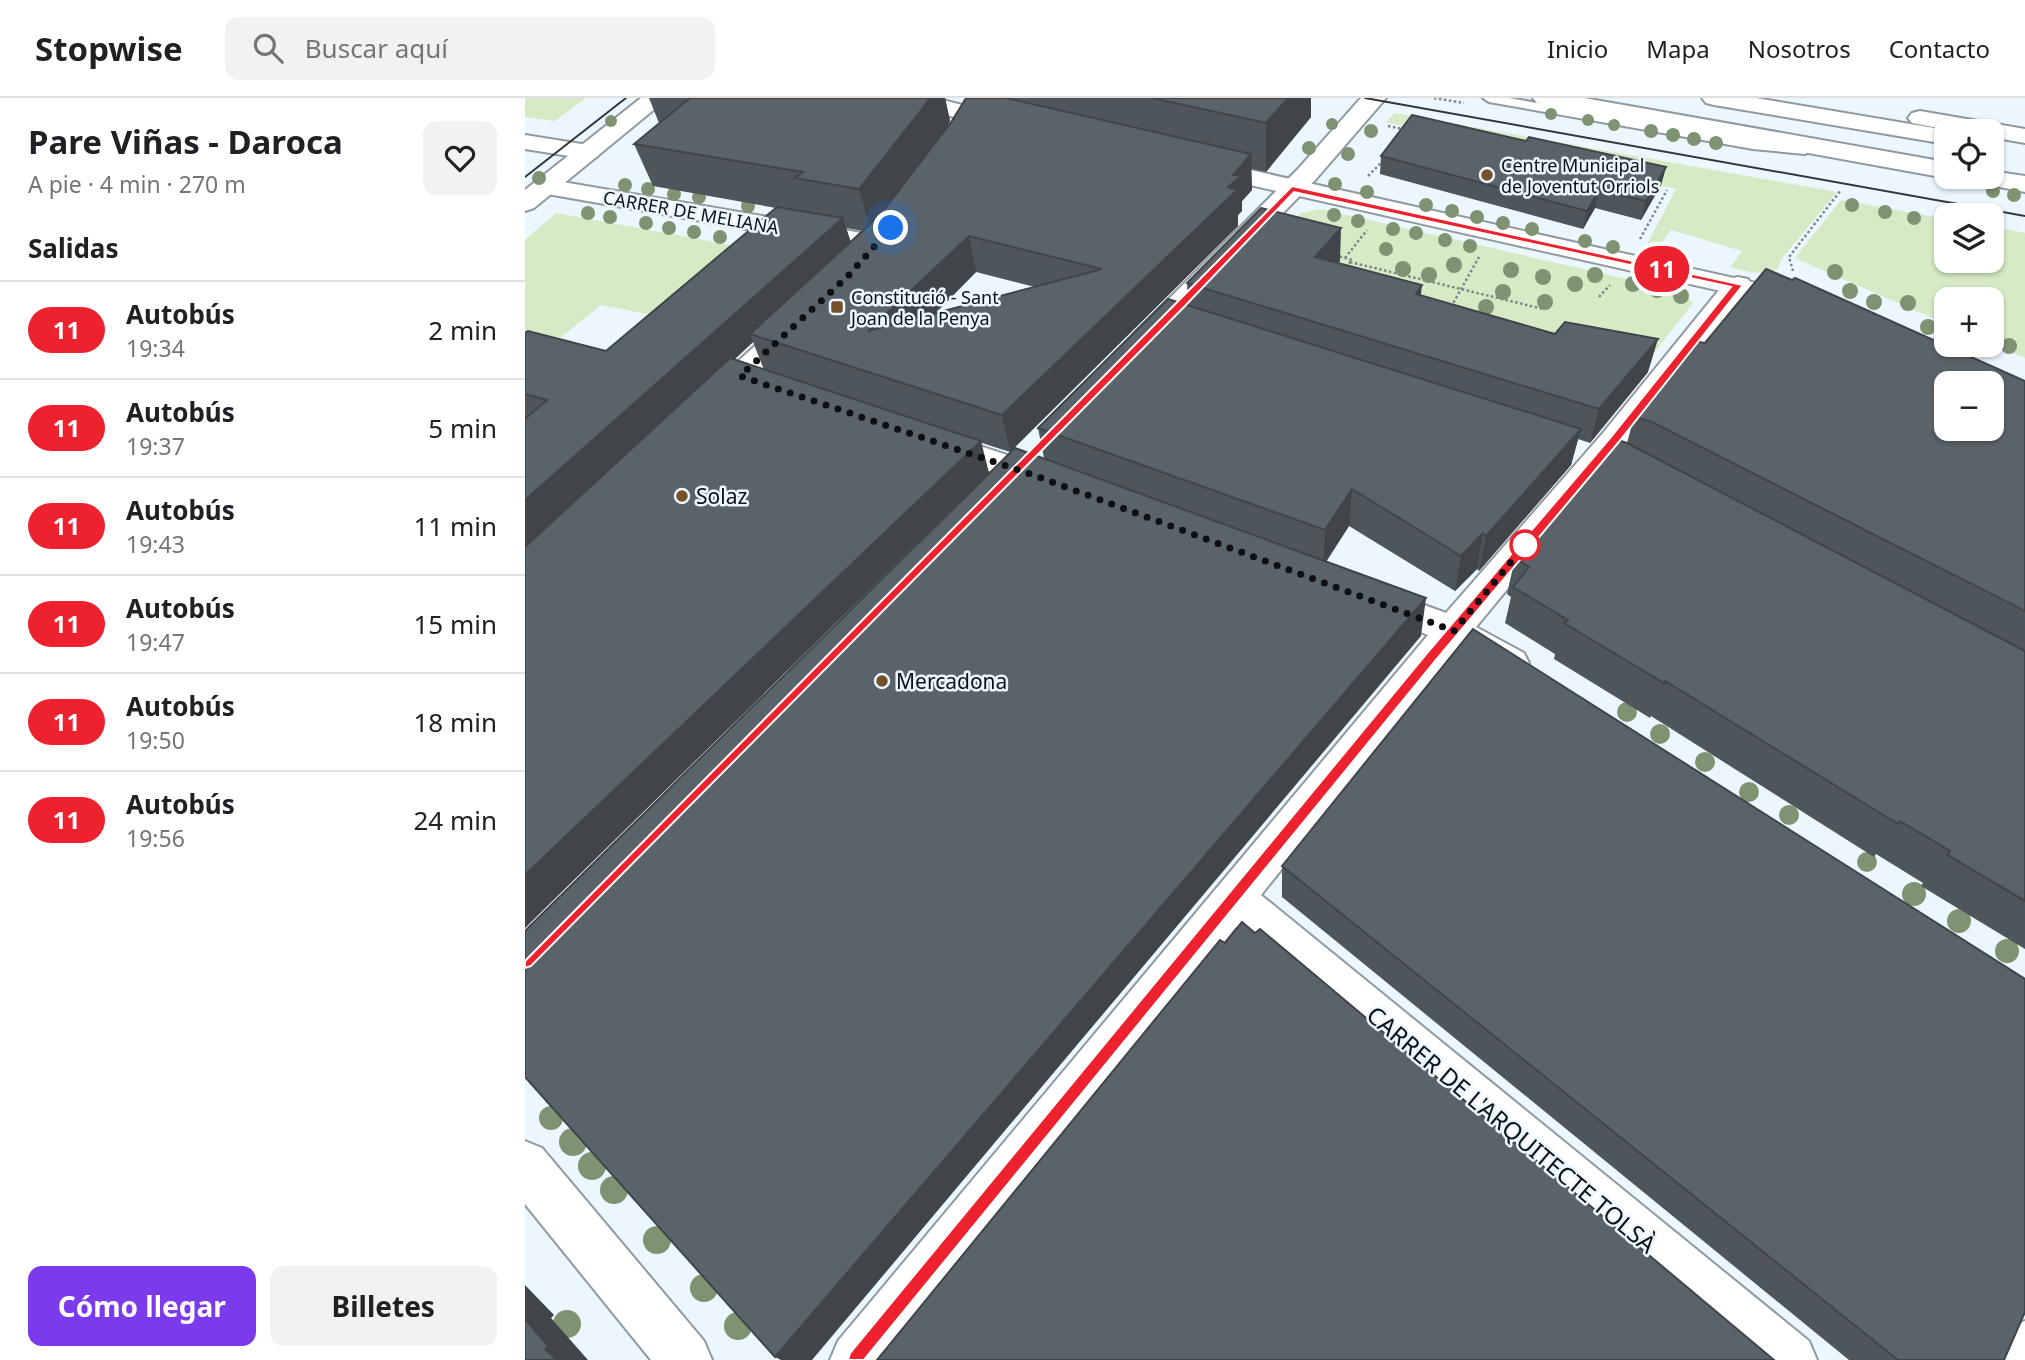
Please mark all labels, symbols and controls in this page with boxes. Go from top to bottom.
search box [225,17,715,80]
text: Stopwise [35,26,183,71]
icon: search [249,29,287,67]
text: Buscar aquí [305,30,448,66]
text: Inicio [1547,32,1608,65]
text: Mapa [1646,32,1710,65]
text: Nosotros [1748,32,1851,65]
text: Contacto [1889,32,1990,65]
text: Pare Viñas - Daroca [28,119,343,164]
map controls [1934,119,2004,441]
button: locate [1934,119,2004,189]
button: heart [423,121,497,195]
place label: Centre Municipal de Joventut Orriols [1501,153,1659,198]
marker: Centre Municipal de Joventut Orriols [1479,167,1495,183]
text: A pie · 4 min · 270 m [28,168,246,200]
street label: CARRER DE MELIANA [601,185,781,239]
button: layers [1934,203,2004,273]
your location [873,210,908,245]
text: Salidas [28,230,118,266]
line badge: 11 [1631,246,1693,292]
text: 11 [1648,252,1676,285]
place label: Constitució - Sant Joan de la Penya [849,285,999,330]
button: + [1934,287,2004,357]
text: Autobús [126,296,235,332]
marker: Constitució - Sant Joan de la Penya [829,299,845,315]
text: 2 min [428,312,497,348]
text: 11 [53,313,80,346]
text: 19:34 [126,332,185,364]
button: − [1934,371,2004,441]
text: Autobús [126,394,235,430]
text: 5 min [428,410,497,446]
text: 11 [53,411,80,444]
text: 19:37 [126,430,185,462]
place label: Solaz [696,482,747,510]
marker: Solaz [674,488,690,504]
text: Autobús [126,492,235,528]
text: 11 min [413,508,497,544]
text: 11 [53,509,80,542]
text: 19:43 [126,528,185,560]
unlabelled marker [1510,530,1540,560]
text: Autobús [126,590,235,626]
text: 15 min [413,606,497,642]
text: 11 [53,607,80,640]
text: 19:47 [126,626,185,658]
place label: Mercadona [896,667,1007,695]
marker: Mercadona [874,673,890,689]
text: Autobús [126,688,235,724]
text: 18 min [413,704,497,740]
text: 11 [53,705,80,738]
text: 19:50 [126,724,185,756]
text: Autobús [126,786,235,822]
text: 24 min [413,802,497,838]
text: 11 [53,803,80,836]
text: 19:56 [126,822,185,854]
street label: CARRER DE L'ARQUITECTE TOLSÀ [1360,998,1664,1261]
button: Cómo llegar [28,1266,256,1346]
button: Billetes [270,1266,497,1346]

